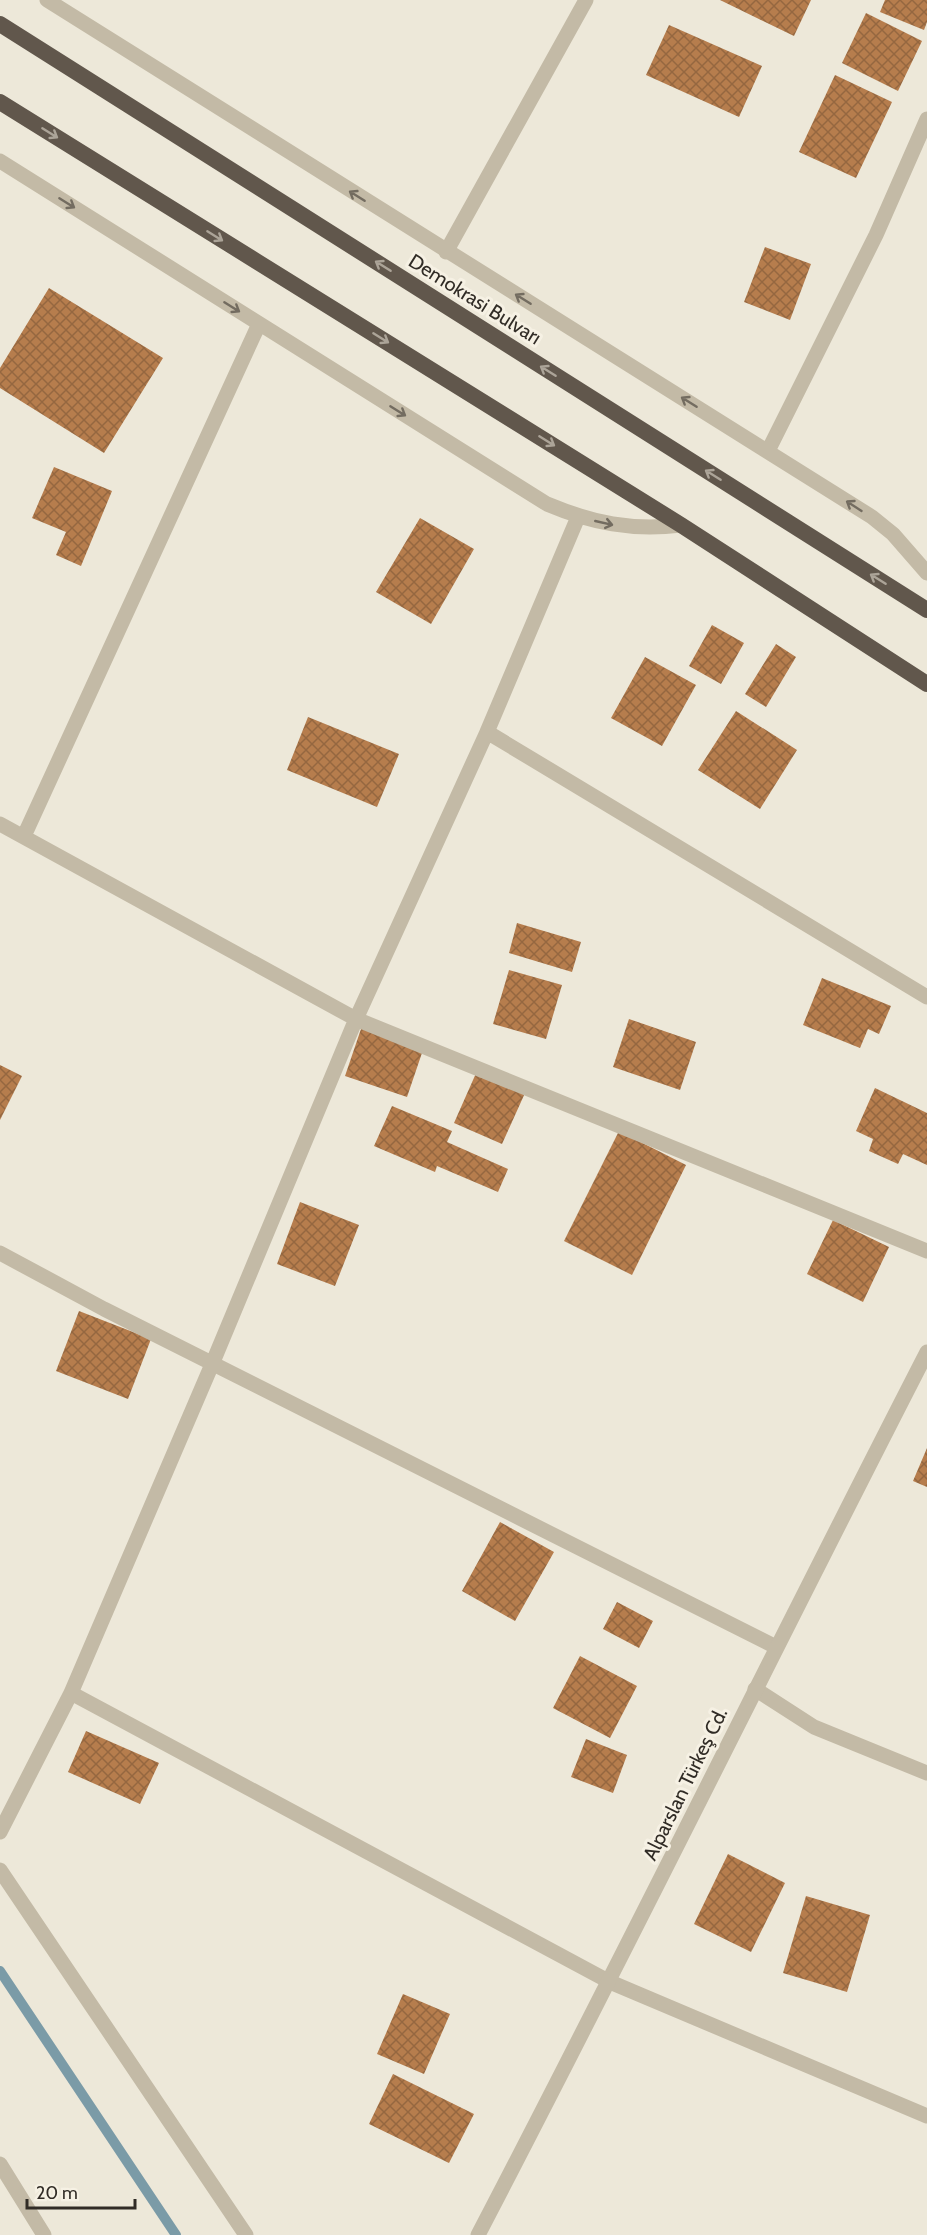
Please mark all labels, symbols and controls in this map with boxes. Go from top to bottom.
one-way arrow [41,127,58,139]
one-way arrow [350,190,366,202]
one-way arrow [58,198,75,210]
one-way arrow [206,230,223,242]
street label: Demokrasi Bulvarı [404,249,546,349]
one-way arrow [375,260,392,272]
one-way arrow [515,293,532,305]
one-way arrow [223,302,240,314]
one-way arrow [372,333,389,345]
one-way arrow [540,364,557,376]
one-way arrow [681,395,698,407]
one-way arrow [389,405,406,417]
one-way arrow [538,435,555,448]
one-way arrow [705,468,722,480]
one-way arrow [845,499,862,512]
one-way arrow [595,518,614,530]
one-way arrow [870,573,886,585]
street label: Alparslan Türkeş Cd. [638,1704,732,1864]
scale bar [27,2172,135,2210]
text: 20 m [36,2182,78,2204]

